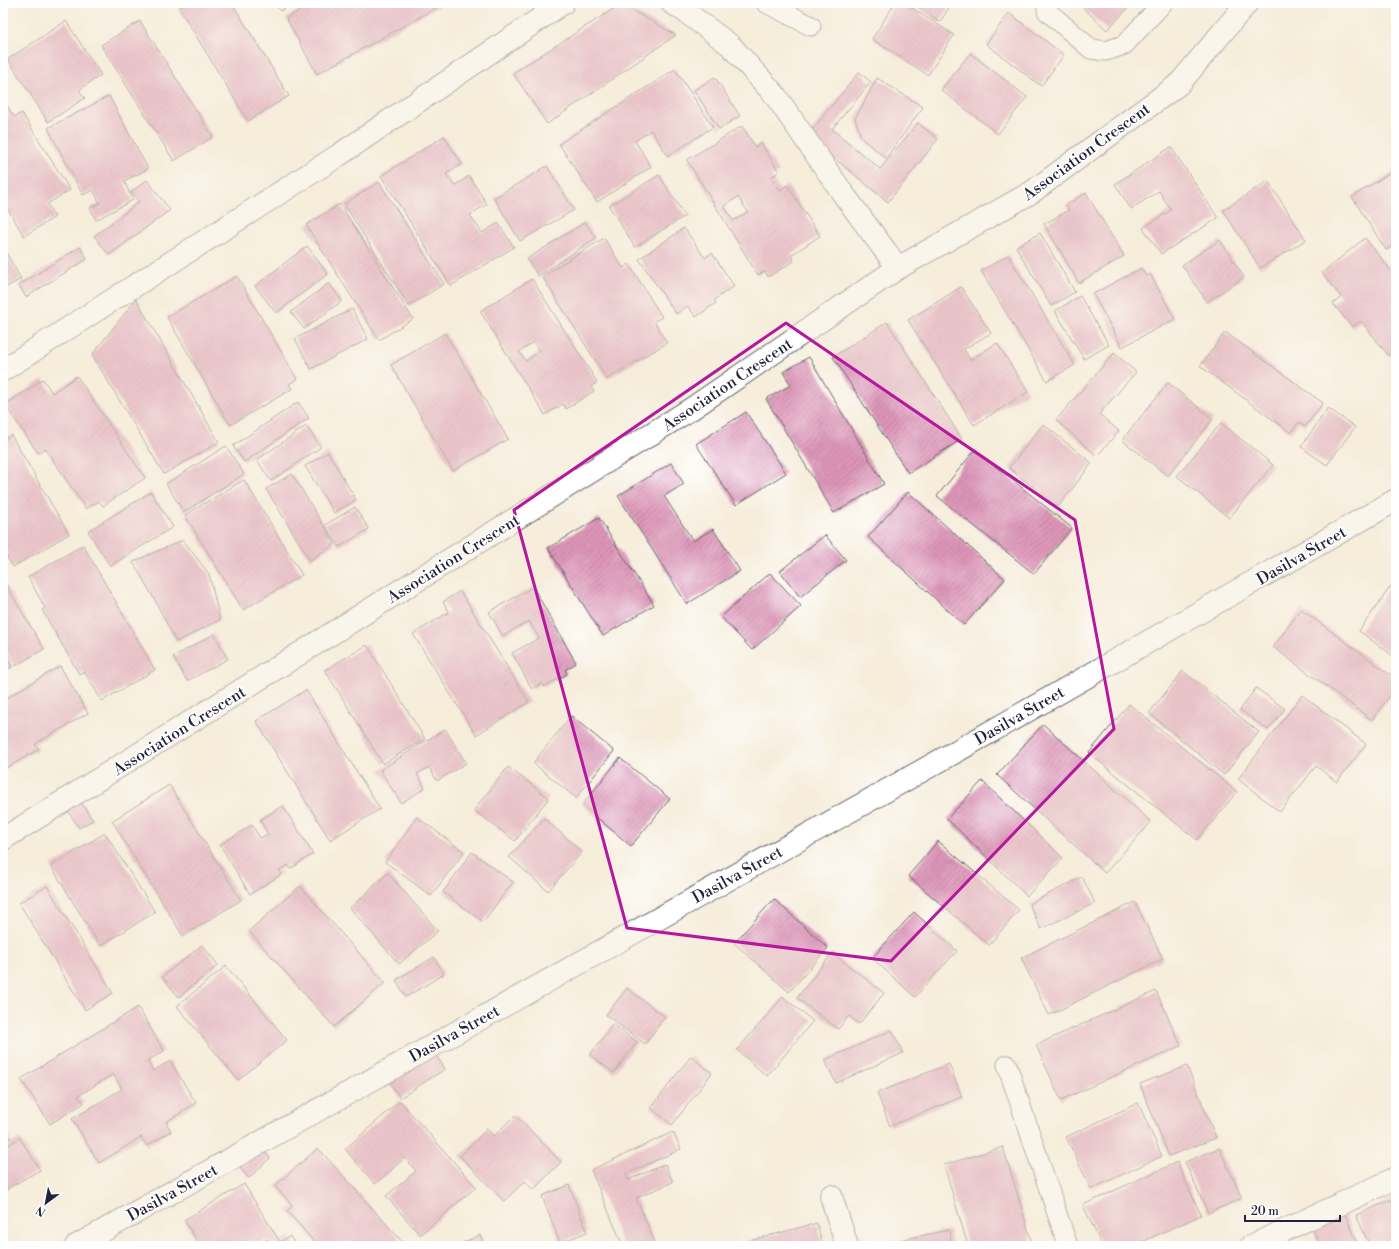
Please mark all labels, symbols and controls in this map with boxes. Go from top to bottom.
street label: Association Crescent [1018,99,1154,205]
street label: Association Crescent [658,334,797,436]
street label: Association Crescent [383,510,524,608]
street label: Dasilva Street [1253,522,1350,590]
street label: Association Crescent [109,682,250,780]
street label: Dasilva Street [971,682,1068,750]
street label: Dasilva Street [689,842,787,908]
street label: Dasilva Street [406,1001,504,1067]
street label: Dasilva Street [124,1160,222,1226]
north arrow [26,1183,66,1223]
scale bar [1245,1197,1340,1223]
text: N [34,1202,49,1219]
text: 20 m [1251,1204,1279,1219]

